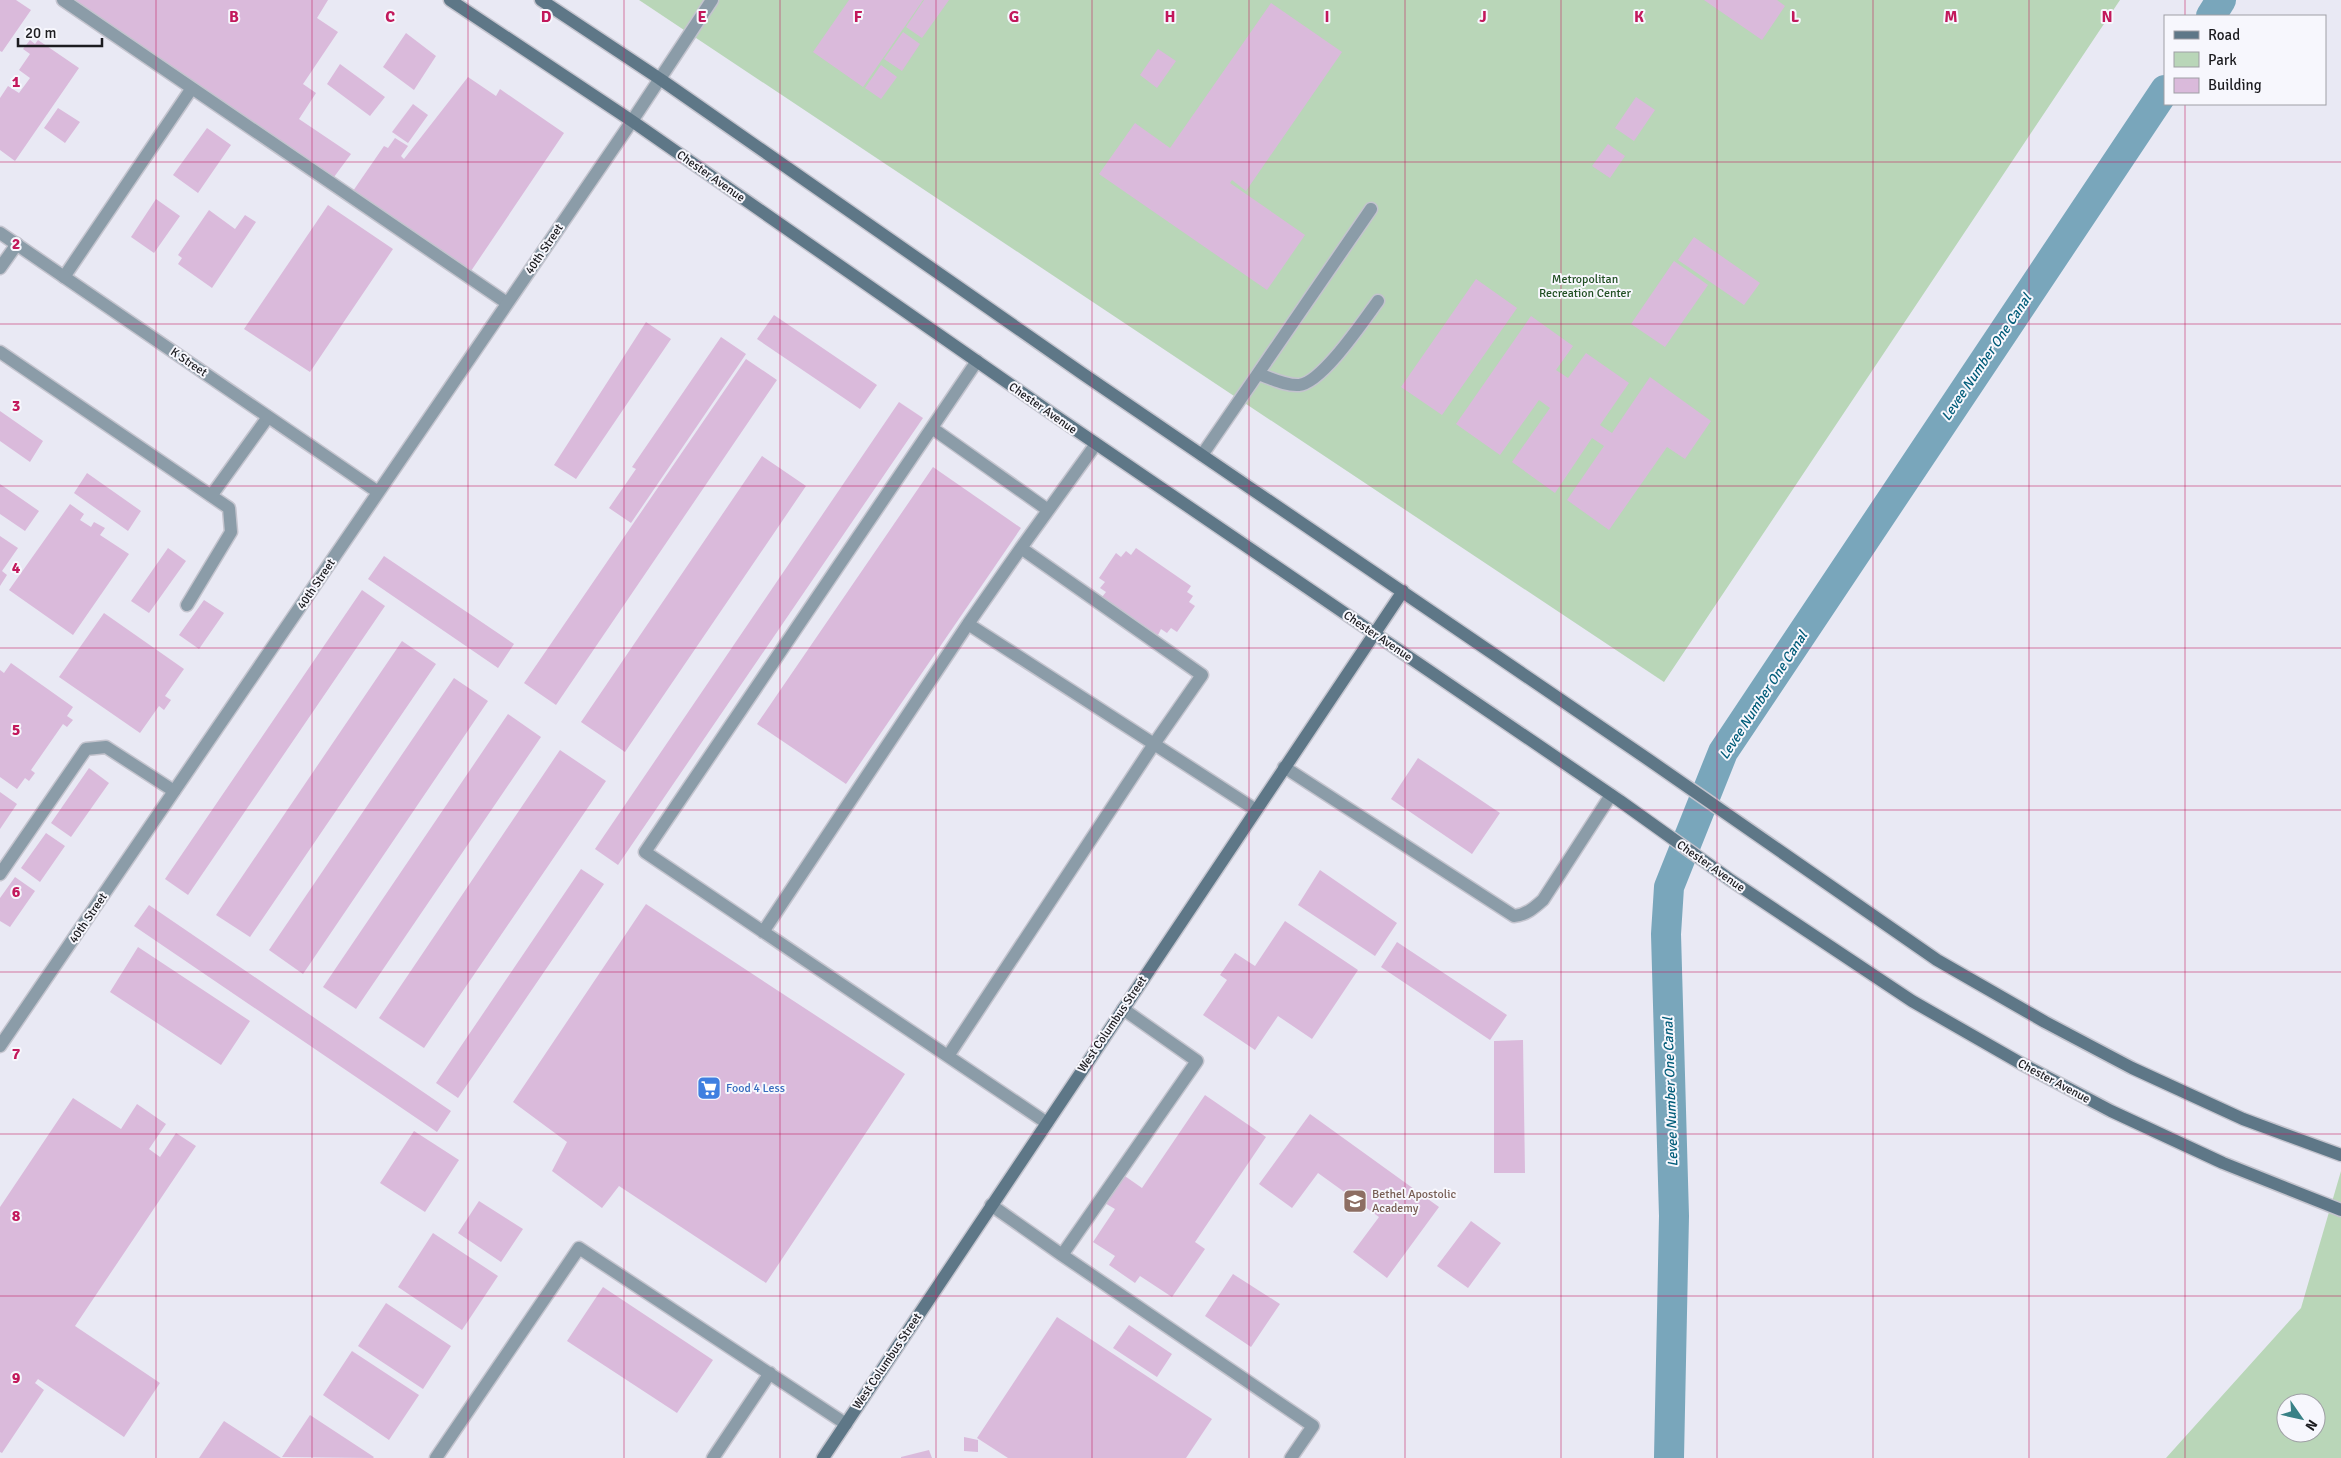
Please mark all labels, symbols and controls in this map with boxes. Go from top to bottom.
text: B [229,7,239,27]
text: C [385,7,395,27]
text: D [541,7,552,27]
text: E [697,7,707,27]
text: F [854,7,863,27]
text: G [1009,7,1019,27]
text: H [1165,7,1175,27]
text: I [1324,7,1330,27]
text: J [1479,7,1487,27]
text: K [1634,7,1644,27]
text: L [1791,7,1800,27]
text: M [1944,7,1958,27]
text: N [2101,7,2113,27]
scale bar [18,15,101,47]
legend [2164,15,2326,105]
text: 20 m [25,24,56,42]
text: Road [2208,26,2240,44]
text: Park [2208,51,2237,69]
text: 1 [12,72,21,92]
text: Building [2208,76,2262,94]
street label: Chester Avenue [674,147,748,205]
street label: 40th Street [522,221,567,277]
text: 2 [12,234,20,254]
park label: Metropolitan Recreation Center [1539,272,1632,301]
water label: Levee Number One Canal [1938,290,2036,424]
street label: K Street [168,345,210,380]
street label: Chester Avenue [1006,379,1080,437]
text: 3 [12,396,20,416]
street label: 40th Street [294,556,339,612]
text: 4 [12,558,21,578]
street label: Chester Avenue [1340,608,1415,665]
water label: Levee Number One Canal [1716,627,1812,762]
text: 5 [12,720,20,740]
street label: Chester Avenue [1674,837,1748,895]
text: 6 [12,882,21,902]
street label: 40th Street [66,890,111,946]
street label: West Columbus Street [1075,973,1150,1075]
water label: Levee Number One Canal [1659,1016,1682,1167]
text: 7 [12,1044,21,1064]
street label: Chester Avenue [2015,1056,2092,1107]
supermarket icon: Food 4 Less [696,1075,722,1101]
place label: Food 4 Less [726,1081,785,1096]
place label: Bethel Apostolic Academy [1372,1187,1456,1216]
school or university icon: Bethel Apostolic Academy [1342,1188,1368,1214]
text: 8 [12,1206,21,1226]
street label: West Columbus Street [850,1310,925,1412]
text: 9 [12,1368,21,1388]
north arrow [2276,1393,2326,1443]
text: N [2302,1416,2321,1434]

